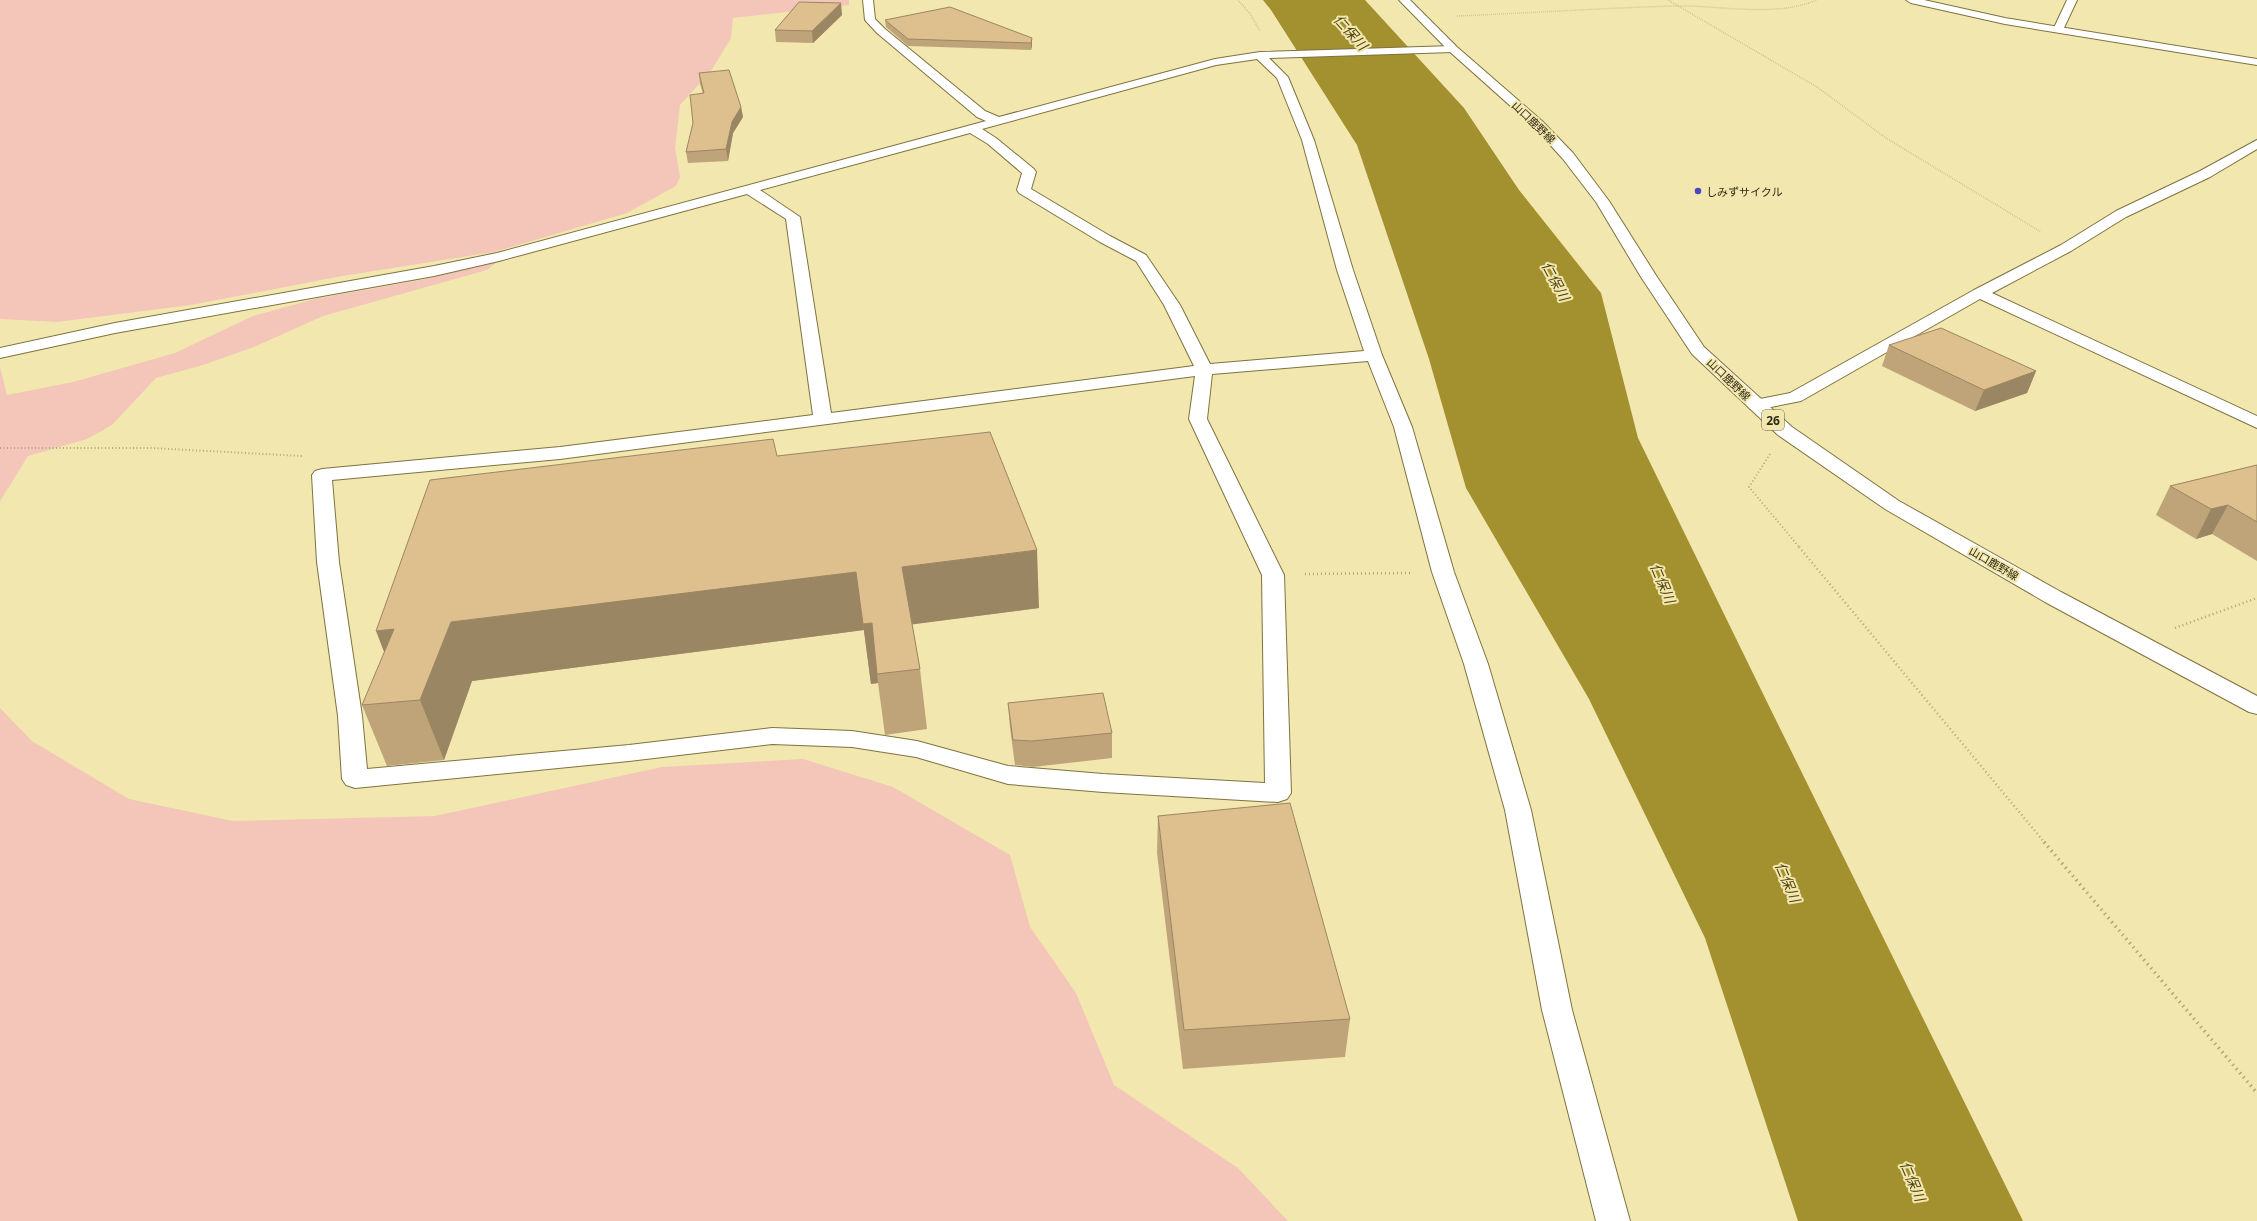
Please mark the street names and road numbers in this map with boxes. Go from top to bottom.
street label: 山口鹿野線 [1509,98,1559,146]
street label: 山口鹿野線 [1704,355,1754,403]
road number: 26 [1762,410,1784,430]
street label: 山口鹿野線 [1966,543,2022,583]

